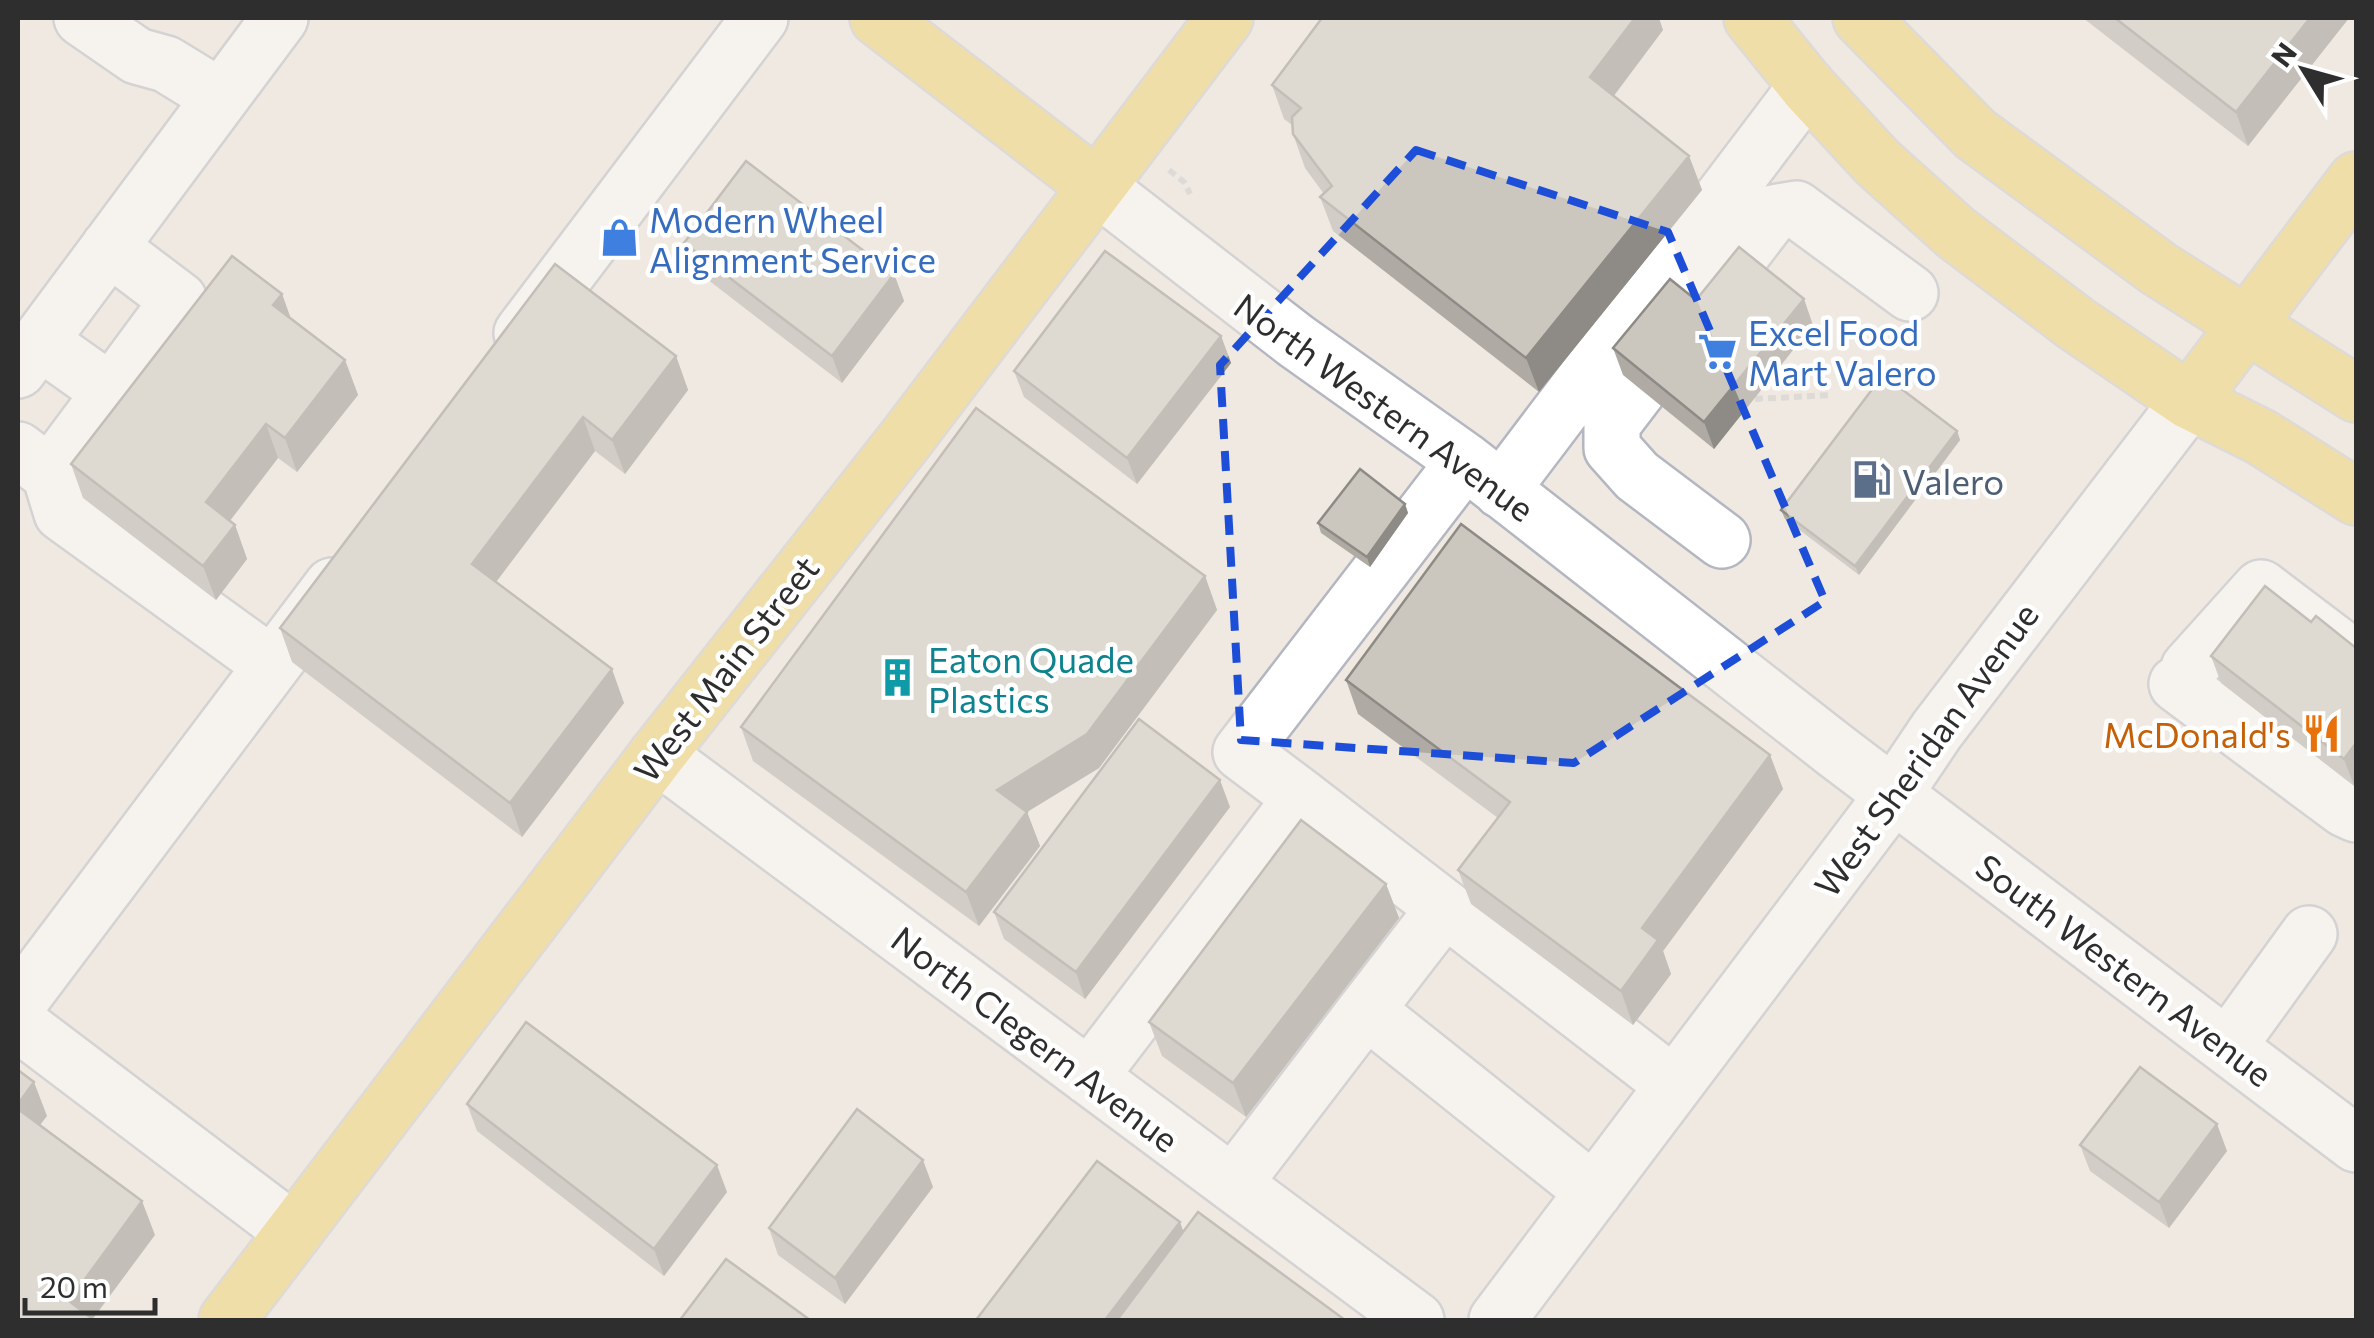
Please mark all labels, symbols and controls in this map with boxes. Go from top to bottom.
north arrow [2254,20,2354,120]
text: N [2263,36,2303,73]
place label: Modern Wheel Alignment Service [649,197,936,280]
shop icon: Modern Wheel Alignment Service [598,217,640,259]
street label: North Western Avenue [1227,283,1543,529]
place label: Excel Food Mart Valero [1748,310,1937,393]
supermarket icon: Excel Food Mart Valero [1697,330,1739,372]
fuel station icon: Valero [1851,459,1893,501]
place label: Valero [1902,459,2004,502]
street label: West Main Street [623,547,827,789]
street label: West Sheridan Avenue [1804,594,2046,904]
place label: Eaton Quade Plastics [928,637,1134,720]
building icon: Eaton Quade Plastics [877,657,919,699]
place label: McDonald's [2103,712,2291,755]
restaurant icon: McDonald's [2300,712,2342,754]
street label: South Western Avenue [1968,844,2282,1094]
street label: North Clegern Avenue [884,916,1188,1160]
scale bar [25,1253,155,1315]
text: 20 m [40,1267,108,1304]

